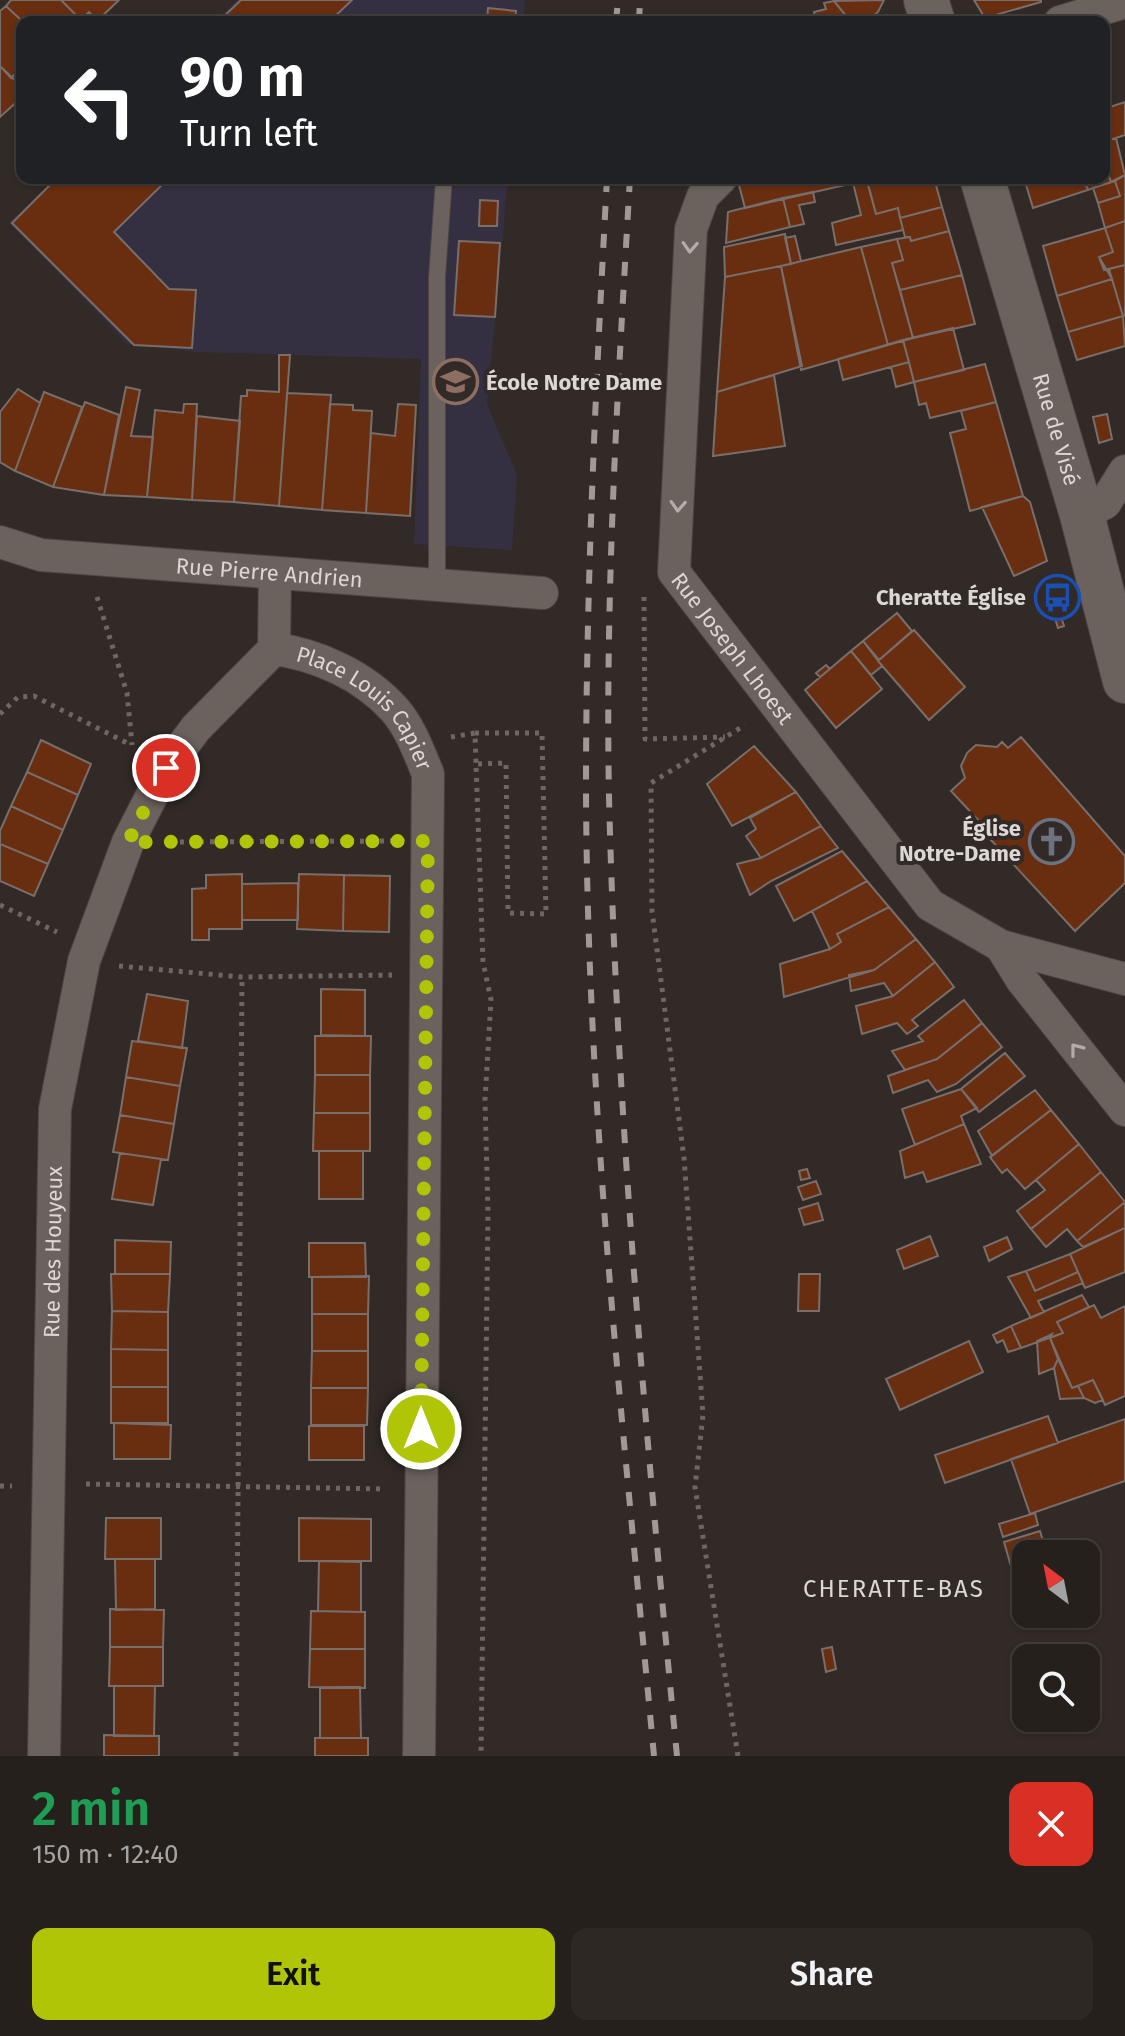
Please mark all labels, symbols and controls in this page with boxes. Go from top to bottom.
text: 90 m [180,44,305,111]
icon: left [48,48,152,152]
text: Turn left [180,112,318,156]
one-way arrow [682,241,699,254]
school or university icon: École Notre Dame [431,358,479,406]
place label: École Notre Dame [486,369,662,396]
street label: Rue de Visé [1027,370,1085,489]
one-way arrow [669,500,686,513]
street label: Rue Pierre Andrien [175,552,364,593]
street label: Rue Joseph Lhoest [665,567,799,730]
bus stop icon: Cheratte Église [1033,573,1081,621]
place label: Cheratte Église [876,584,1026,611]
street label: Place Louis Capier [293,641,438,774]
pin [132,734,200,802]
icon: arrive [144,746,188,790]
place label: Église Notre-Dame [899,815,1021,867]
church icon: Église Notre-Dame [1028,817,1076,865]
one-way arrow [1072,1043,1086,1058]
street label: Rue des Houyeux [38,1165,68,1338]
position arrow [379,1387,463,1471]
north arrow [1012,1540,1100,1628]
map controls [1012,1540,1100,1732]
district label: CHERATTE-BAS [803,1575,985,1603]
button: search [1012,1644,1100,1732]
text: 2 min [32,1780,150,1838]
button: close [1009,1782,1093,1866]
text: 150 m · 12:40 [32,1839,179,1870]
button: Exit [32,1928,555,2020]
button: Share [571,1928,1093,2020]

